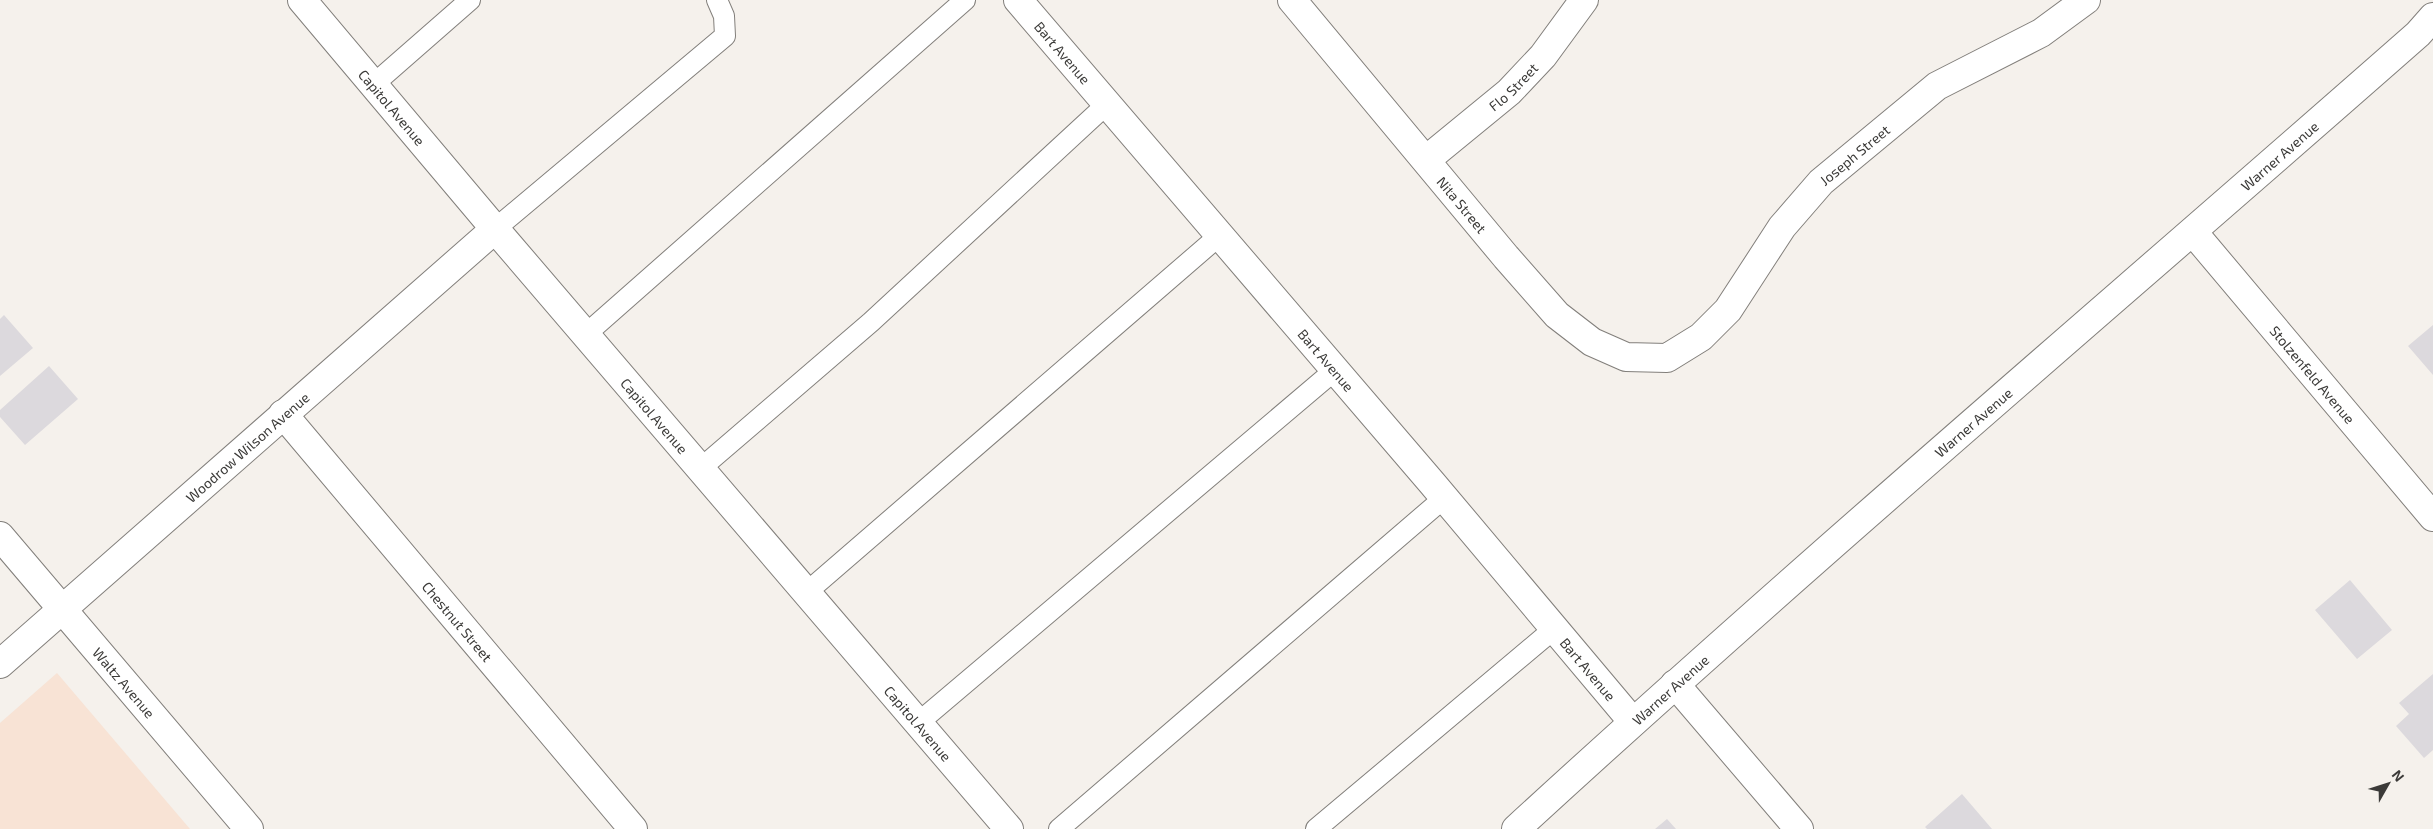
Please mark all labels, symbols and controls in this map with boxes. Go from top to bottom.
street label: Bart Avenue [1031,18,1094,87]
street label: Flo Street [1485,59,1541,114]
street label: Capitol Avenue [355,66,429,149]
street label: Warner Avenue [2237,117,2321,194]
street label: Joseph Street [1816,121,1893,188]
street label: Nita Street [1434,173,1491,236]
street label: Stolzenfeld Avenue [2267,322,2359,427]
street label: Bart Avenue [1295,325,1358,395]
street label: Capitol Avenue [618,374,692,457]
street label: Warner Avenue [1931,384,2015,460]
street label: Woodrow Wilson Avenue [182,388,312,506]
street label: Chestnut Street [419,578,496,665]
street label: Bart Avenue [1557,634,1620,704]
street label: Waltz Avenue [90,644,159,721]
street label: Warner Avenue [1628,651,1712,728]
street label: Capitol Avenue [881,682,955,764]
north arrow [2363,759,2413,809]
text: N [2389,766,2408,785]

